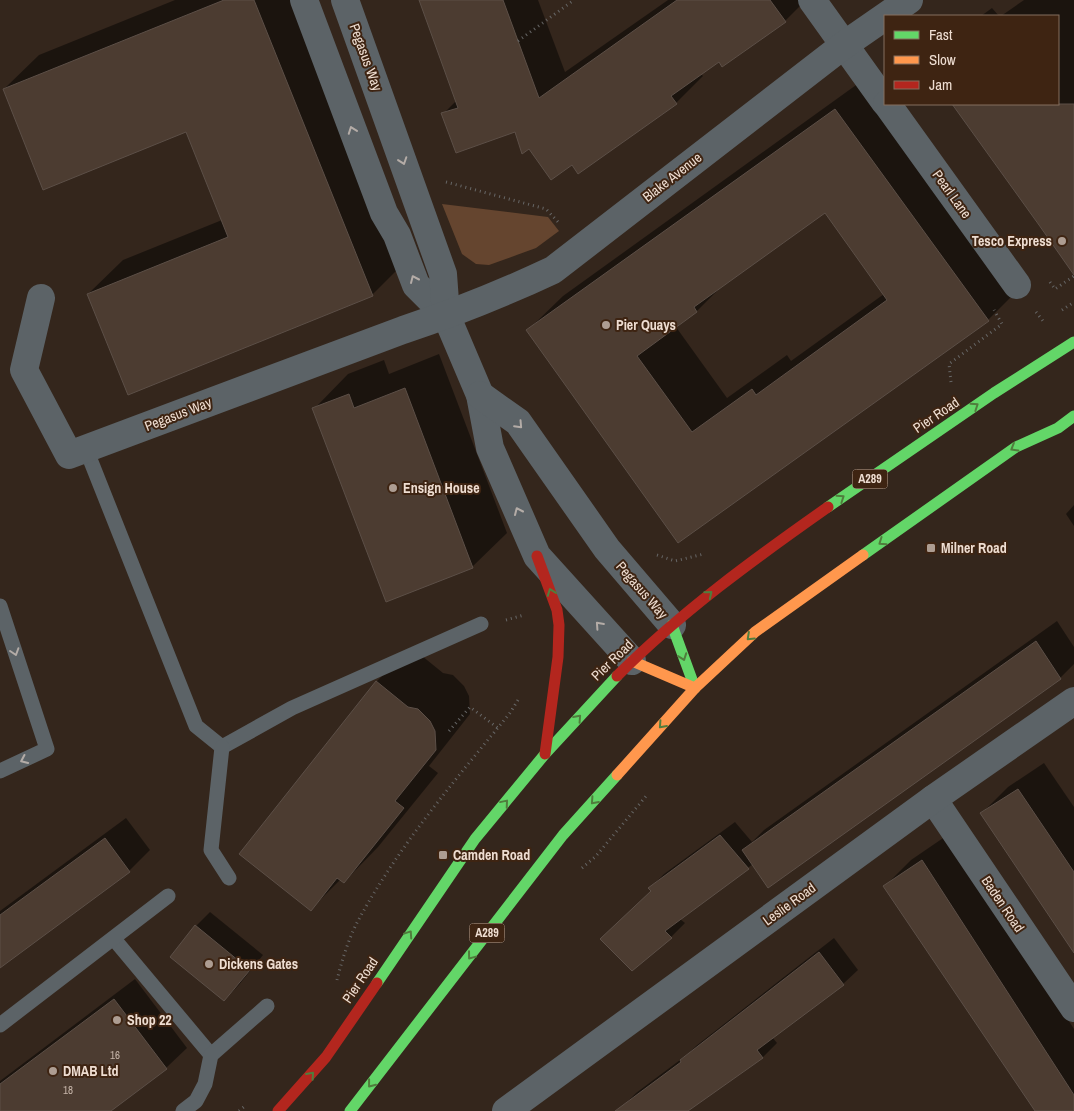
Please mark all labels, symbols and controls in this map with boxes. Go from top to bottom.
legend [884,15,1059,105]
street label: Pegasus Way [346,21,387,93]
text: Fast [929,24,953,45]
text: Slow [929,49,956,70]
text: Jam [929,74,952,95]
one-way arrow [348,126,358,135]
street label: Blake Avenue [639,148,705,206]
one-way arrow [397,156,407,165]
street label: Pearl Lane [928,166,976,222]
place label: Tesco Express [972,232,1052,250]
marker: Tesco Express [1056,235,1068,247]
one-way arrow [410,275,421,284]
place label: Pier Quays [616,316,676,334]
marker: Pier Quays [600,319,612,331]
street label: Pegasus Way [142,393,214,435]
street label: Pier Road [910,393,962,437]
one-way arrow [969,403,979,412]
one-way arrow [513,419,522,428]
one-way arrow [1011,442,1020,452]
road number: A289 [852,469,888,488]
place label: Ensign House [403,479,480,497]
marker: Ensign House [387,482,399,494]
one-way arrow [835,495,845,504]
one-way arrow [513,507,524,516]
one-way arrow [878,536,887,545]
place label: Milner Road [941,539,1007,557]
marker: Milner Road [925,542,937,554]
street label: Pegasus Way [612,558,672,623]
one-way arrow [547,589,557,597]
one-way arrow [703,591,712,599]
one-way arrow [596,622,605,631]
one-way arrow [746,631,755,640]
street label: Pier Road [587,636,637,684]
one-way arrow [9,647,19,656]
one-way arrow [677,652,687,660]
one-way arrow [572,714,581,723]
one-way arrow [659,719,668,728]
one-way arrow [20,754,29,765]
one-way arrow [590,796,599,805]
one-way arrow [499,799,508,808]
place label: Camden Road [453,846,530,864]
marker: Camden Road [437,849,449,861]
street label: Baden Road [978,873,1028,935]
street label: Leslie Road [759,879,819,929]
road number: A289 [470,924,504,942]
one-way arrow [403,930,413,939]
one-way arrow [468,950,476,959]
street label: Pier Road [338,954,382,1006]
place label: Dickens Gates [219,955,298,973]
marker: Dickens Gates [203,958,215,970]
place label: Shop 22 [127,1011,172,1029]
marker: Shop 22 [111,1014,123,1026]
house number: 16 [110,1048,120,1062]
place label: DMAB Ltd [63,1062,118,1080]
marker: DMAB Ltd [47,1065,59,1077]
one-way arrow [305,1071,314,1080]
one-way arrow [369,1078,377,1087]
house number: 18 [63,1083,73,1097]

